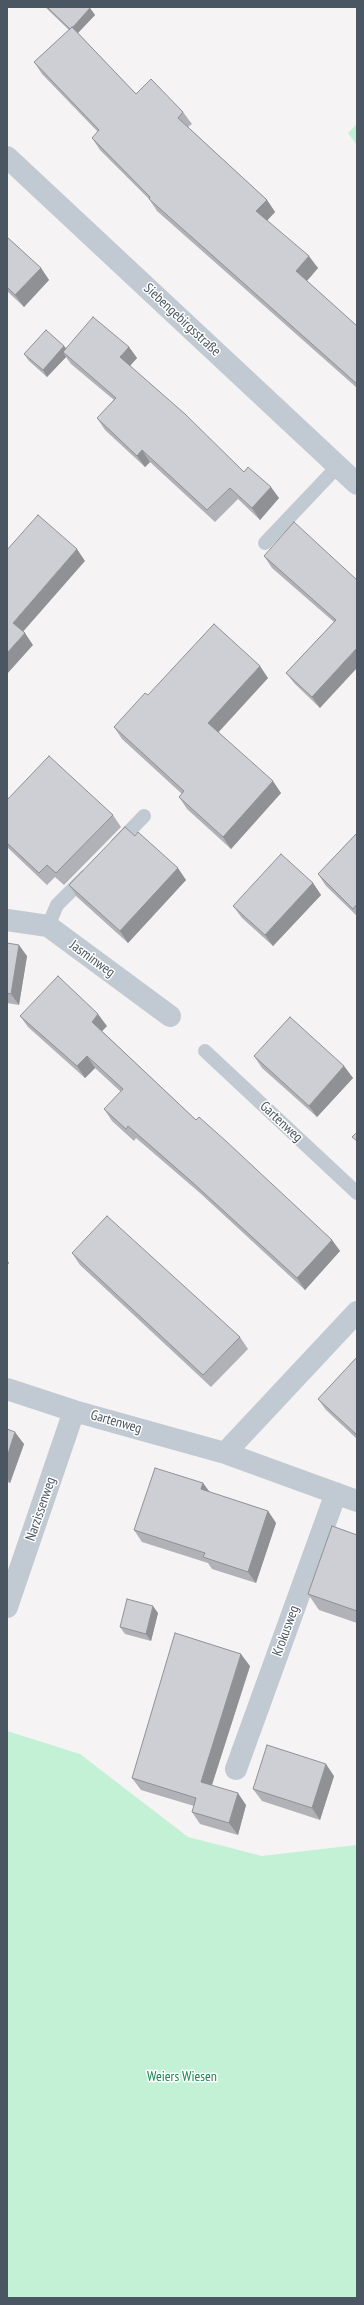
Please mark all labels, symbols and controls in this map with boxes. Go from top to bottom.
street label: Siebengebirgsstraße [140,280,224,360]
street label: Jasminweg [66,937,118,981]
street label: Gartenweg [256,1098,306,1146]
street label: Gartenweg [89,1407,143,1437]
street label: Narzissenweg [22,1475,60,1543]
street label: Krokusweg [269,1603,303,1659]
park label: Weiers Wiesen [147,2069,217,2085]

